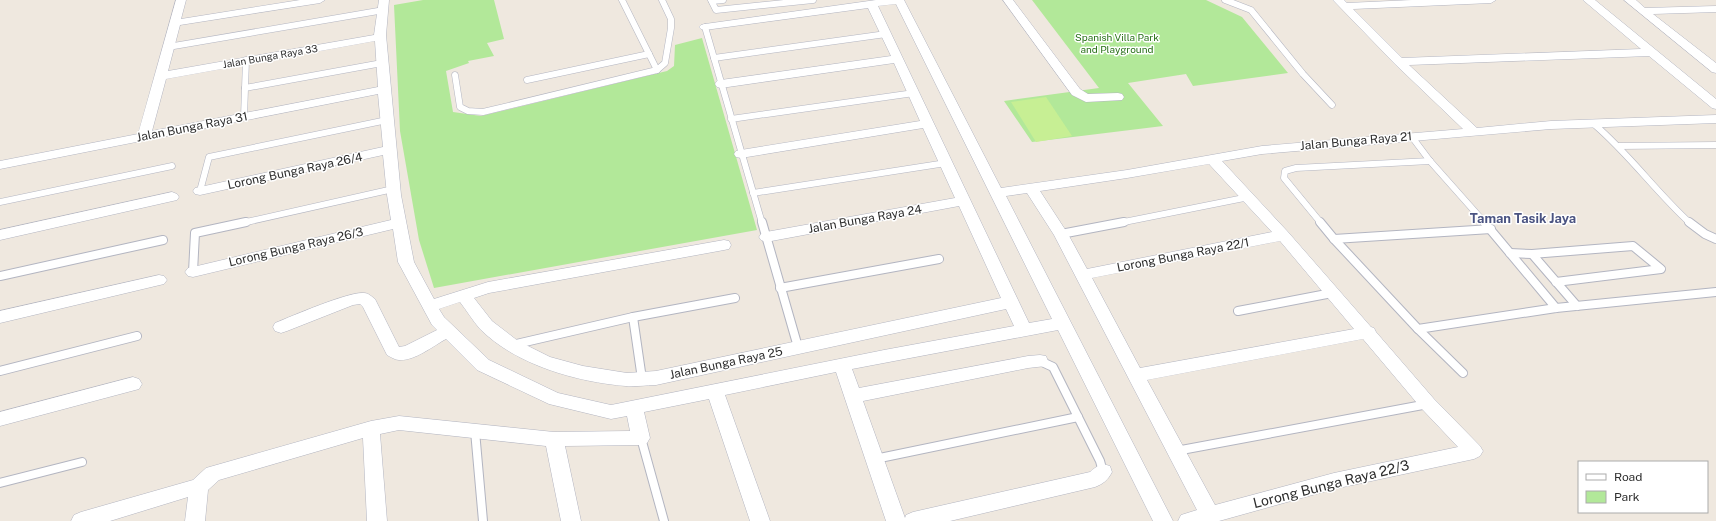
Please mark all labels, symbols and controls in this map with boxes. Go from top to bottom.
park label: Spanish Villa Park and Playground [1075,31,1159,55]
street label: Jalan Bunga Raya 33 [222,42,318,70]
street label: Jalan Bunga Raya 31 [135,109,249,145]
street label: Jalan Bunga Raya 21 [1299,129,1413,153]
street label: Lorong Bunga Raya 26/4 [226,150,364,192]
street label: Jalan Bunga Raya 24 [807,202,923,236]
district label: Taman Tasik Jaya [1470,211,1576,226]
street label: Lorong Bunga Raya 26/3 [227,225,365,269]
street label: Lorong Bunga Raya 22/1 [1116,235,1250,275]
street label: Jalan Bunga Raya 25 [668,344,784,382]
street label: Lorong Bunga Raya 22/3 [1251,457,1411,511]
legend [1578,461,1708,513]
text: Road [1614,470,1642,484]
text: Park [1614,490,1640,504]

